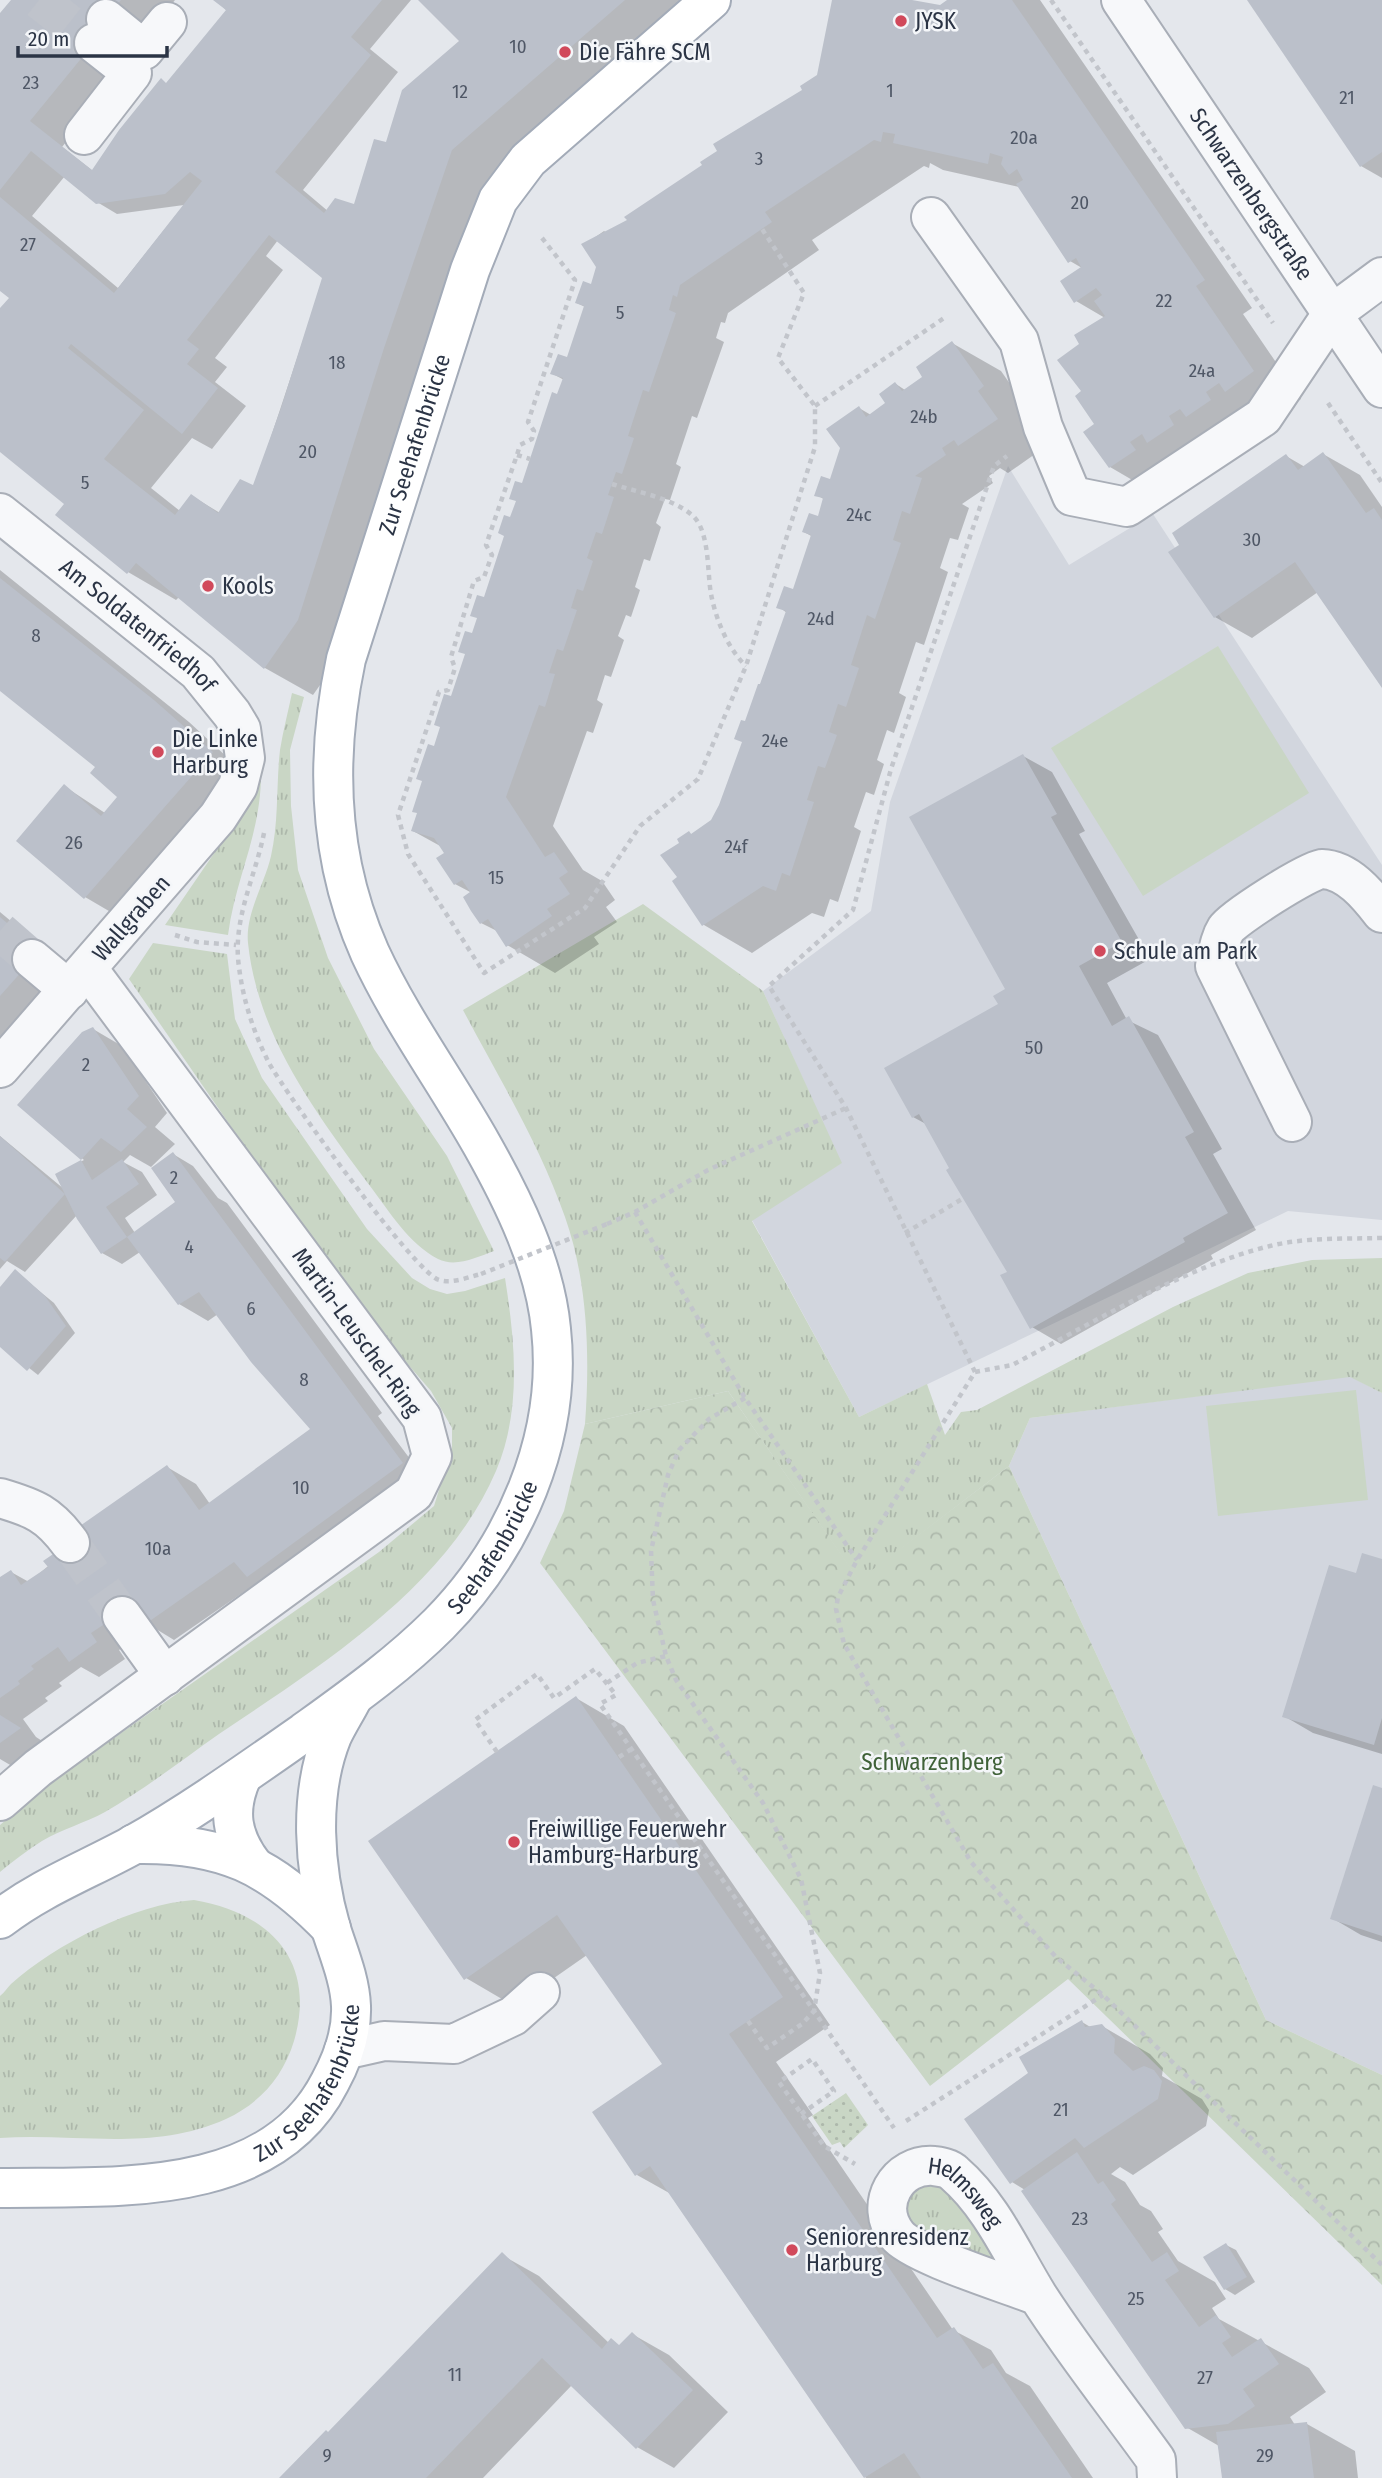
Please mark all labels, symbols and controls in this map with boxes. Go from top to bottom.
place label: JYSK [915,7,957,35]
marker: JYSK [893,13,909,29]
scale bar [18,14,166,58]
text: 20 m [28,26,69,52]
house number: 10 [509,35,527,58]
place label: Die Fähre SCM [579,38,711,66]
marker: Die Fähre SCM [557,44,573,60]
house number: 23 [23,71,39,94]
house number: 1 [886,79,894,102]
house number: 12 [452,80,468,103]
house number: 21 [1339,86,1355,109]
street label: Schwarzenbergstraße [1184,103,1319,286]
house number: 20a [1010,126,1038,149]
house number: 3 [755,147,763,170]
house number: 20 [1071,191,1089,214]
house number: 27 [20,233,36,256]
house number: 22 [1156,289,1172,312]
house number: 5 [616,301,624,324]
house number: 18 [329,351,345,374]
street label: Zur Seehafenbrücke [373,351,456,538]
house number: 24a [1189,359,1215,382]
house number: 24b [910,405,938,428]
house number: 20 [299,440,317,463]
house number: 5 [81,471,89,494]
house number: 24c [846,503,872,526]
house number: 30 [1243,528,1261,551]
street label: Am Soldatenfriedhof [54,553,224,699]
place label: Kools [222,572,274,600]
marker: Kools [200,578,216,594]
house number: 24d [807,607,835,630]
house number: 8 [31,624,41,647]
place label: Die Linke Harburg [172,725,258,779]
house number: 24e [762,729,788,752]
marker: Die Linke Harburg [150,744,166,760]
house number: 26 [65,831,83,854]
house number: 24f [725,835,749,858]
house number: 15 [488,866,504,889]
street label: Wallgraben [86,869,176,967]
place label: Schule am Park [1114,937,1258,965]
marker: Schule am Park [1092,943,1108,959]
house number: 50 [1025,1036,1043,1059]
house number: 2 [82,1053,90,1076]
house number: 2 [170,1166,178,1189]
house number: 4 [184,1235,194,1258]
street label: Martin-Leuschel-Ring [286,1242,428,1422]
house number: 6 [246,1297,256,1320]
house number: 8 [299,1368,309,1391]
house number: 10 [292,1476,310,1499]
street label: Seehafenbrücke [441,1477,544,1620]
house number: 10a [145,1537,171,1560]
park label: Schwarzenberg [861,1748,1003,1776]
place label: Freiwillige Feuerwehr Hamburg-Harburg [528,1815,726,1869]
marker: Freiwillige Feuerwehr Hamburg-Harburg [506,1834,522,1850]
street label: Zur Seehafenbrücke [249,2004,365,2168]
house number: 21 [1053,2098,1069,2121]
street label: Helmsweg [926,2151,1009,2234]
house number: 23 [1072,2207,1088,2230]
place label: Seniorenresidenz Harburg [806,2223,969,2277]
marker: Seniorenresidenz Harburg [784,2242,800,2258]
house number: 25 [1127,2287,1145,2310]
house number: 11 [448,2363,462,2386]
house number: 27 [1197,2366,1213,2389]
house number: 9 [322,2444,332,2467]
house number: 29 [1256,2444,1274,2467]

